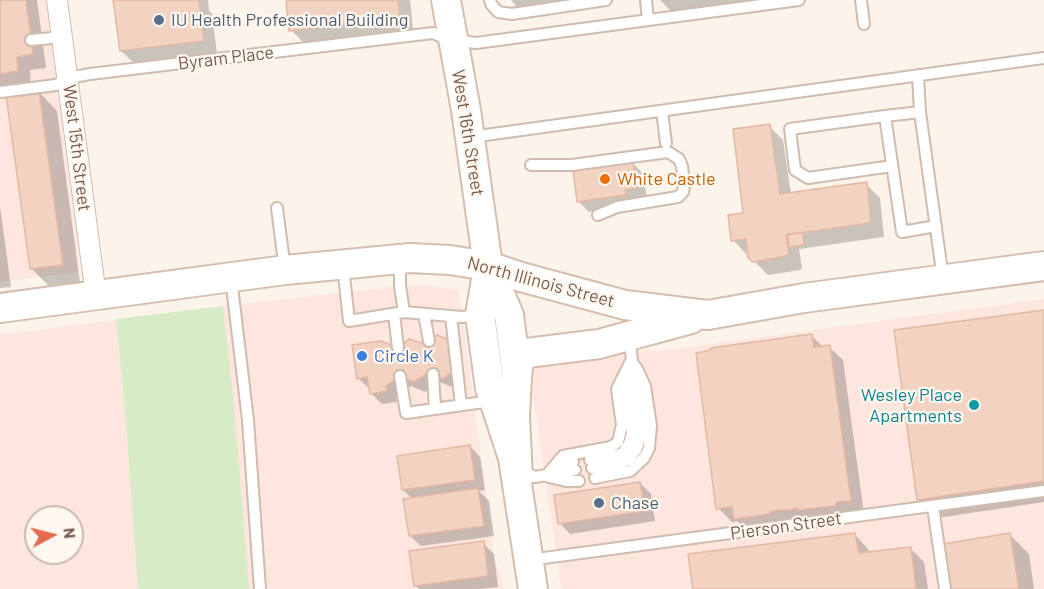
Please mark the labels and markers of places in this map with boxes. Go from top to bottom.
place label: IU Health Professional Building [171,9,408,31]
marker: IU Health Professional Building [152,13,166,27]
place label: White Castle [617,168,715,190]
marker: White Castle [598,172,612,186]
place label: Circle K [374,345,434,367]
marker: Circle K [355,349,369,363]
place label: Wesley Place Apartments [861,384,962,426]
marker: Wesley Place Apartments [967,398,981,412]
place label: Chase [611,492,659,514]
marker: Chase [592,496,606,510]

